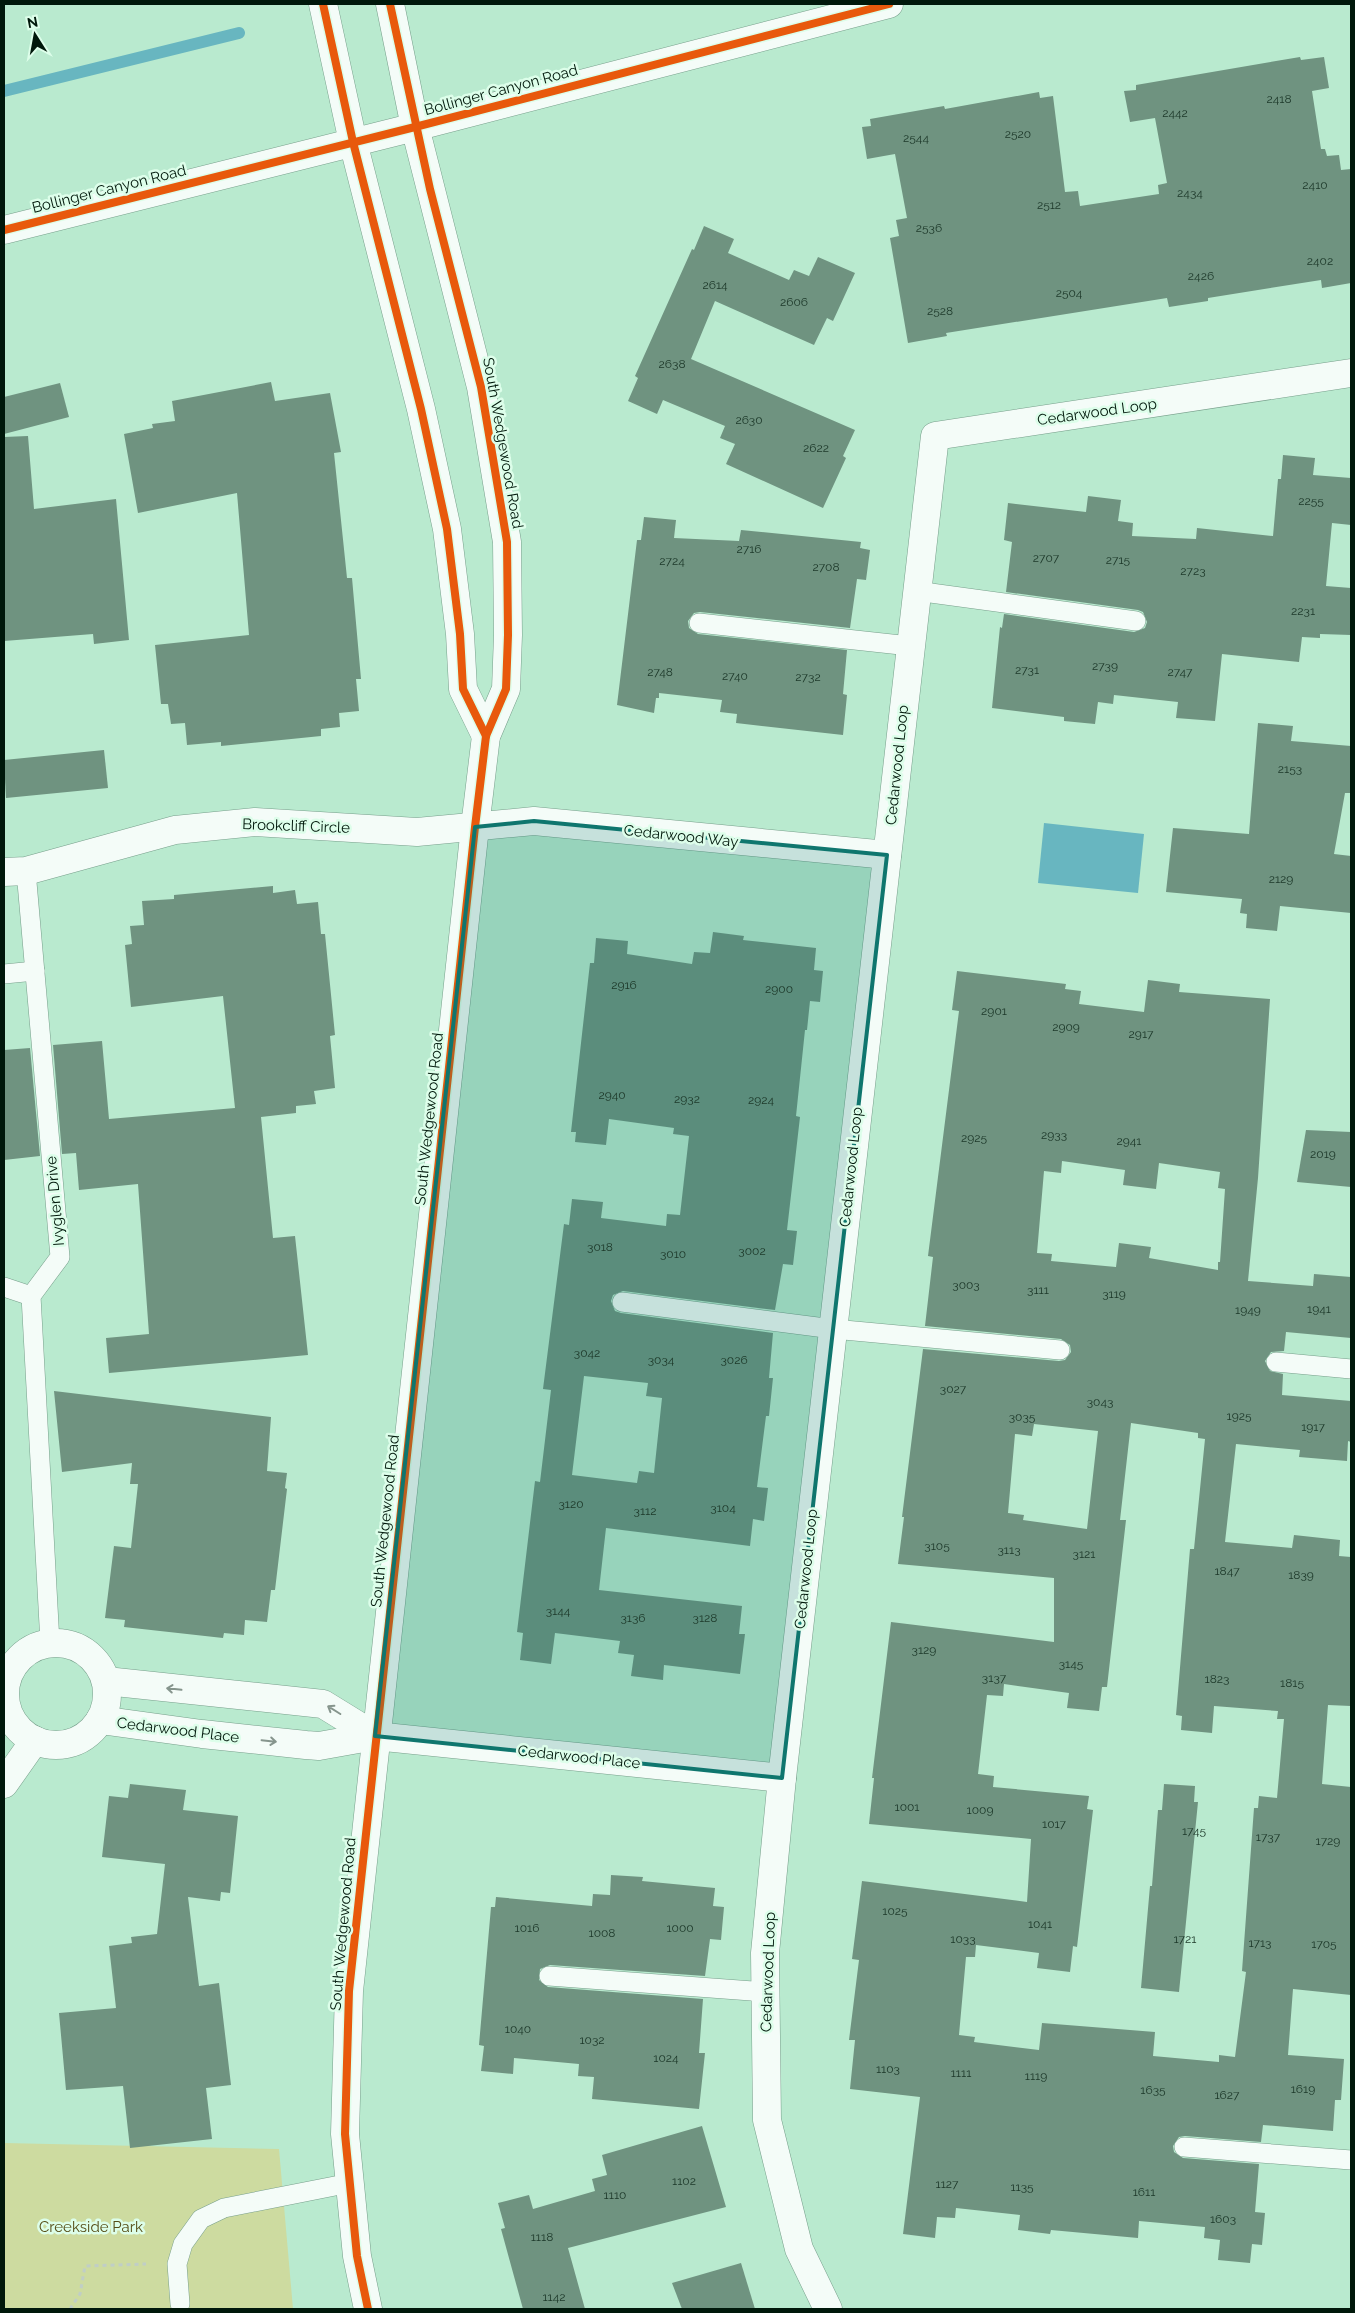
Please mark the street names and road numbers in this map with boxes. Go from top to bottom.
street label: Bollinger Canyon Road [422,61,580,119]
street label: Bollinger Canyon Road [30,161,188,217]
street label: South Wedgewood Road [479,356,527,530]
street label: Cedarwood Loop [1036,395,1158,429]
street label: Cedarwood Loop [882,704,912,826]
street label: Brookcliff Circle [242,815,350,837]
street label: Cedarwood Way [623,821,739,851]
street label: South Wedgewood Road [411,1032,447,1206]
street label: Cedarwood Loop [836,1106,866,1228]
street label: Ivyglen Drive [42,1155,68,1247]
street label: South Wedgewood Road [367,1434,403,1608]
street label: Cedarwood Loop [791,1508,821,1630]
street label: Cedarwood Place [116,1714,241,1746]
street label: Cedarwood Place [517,1742,641,1772]
street label: South Wedgewood Road [326,1837,360,2011]
street label: Cedarwood Loop [757,1911,779,2033]

